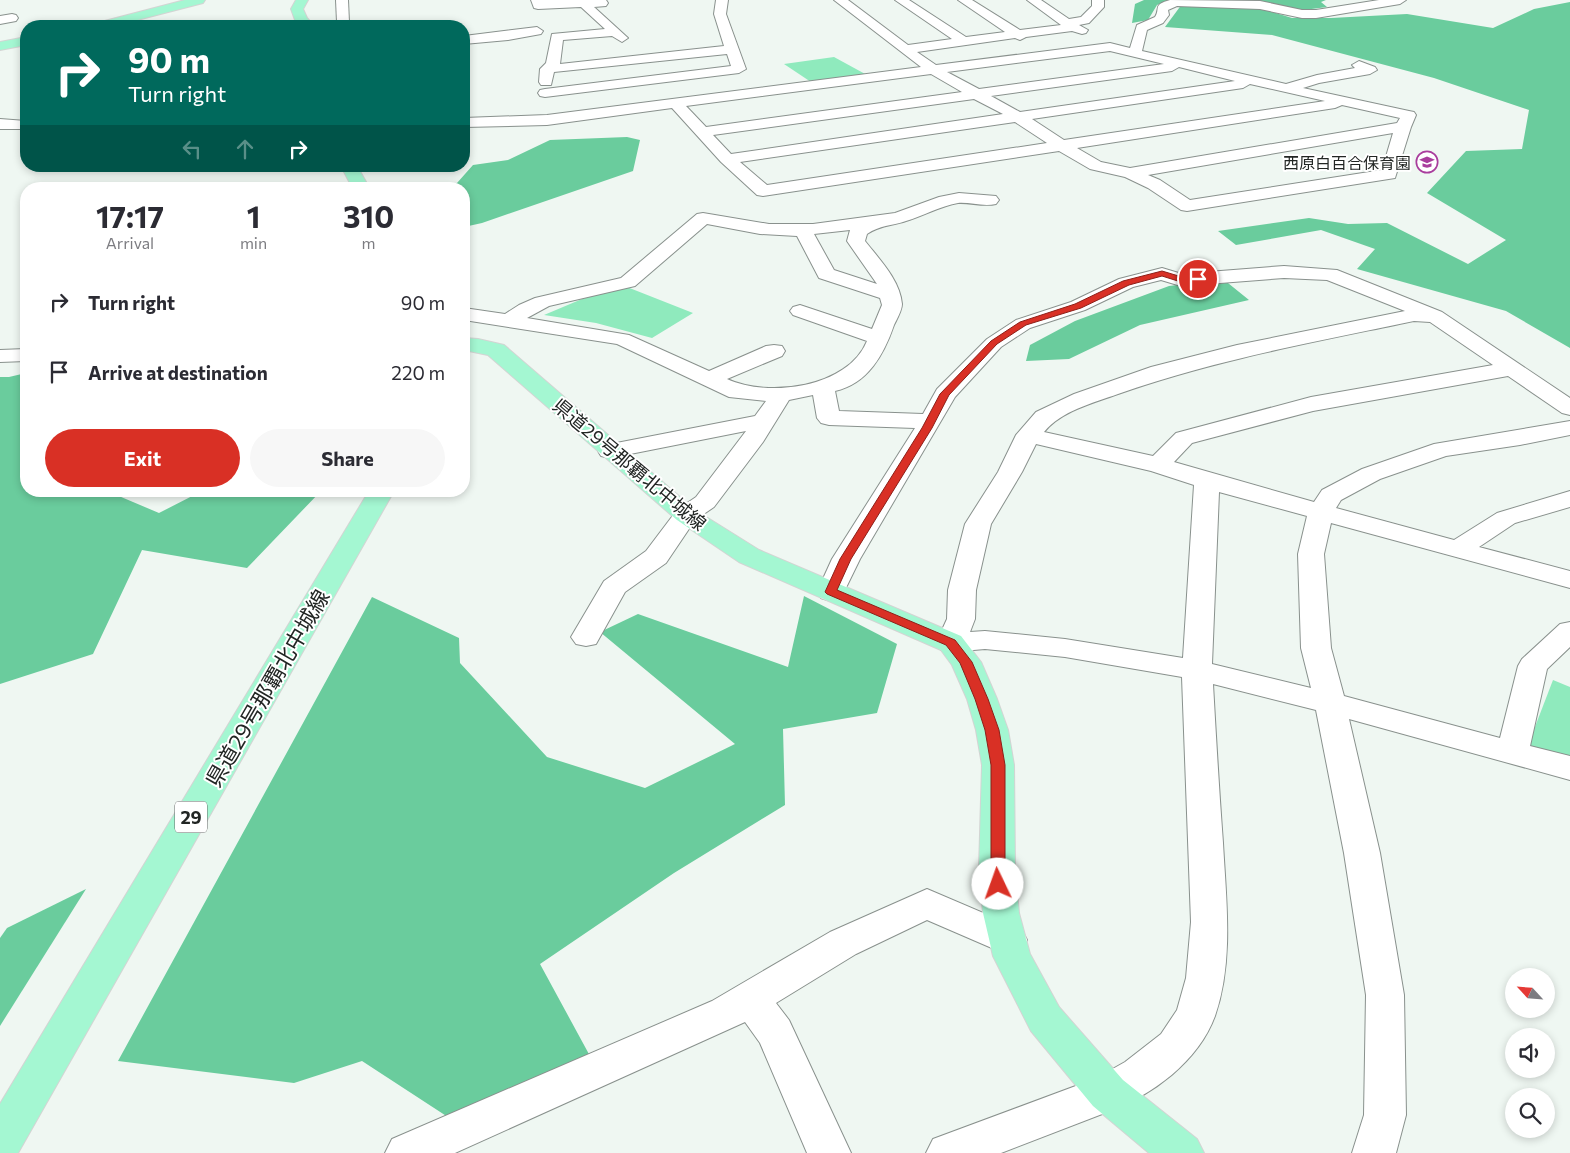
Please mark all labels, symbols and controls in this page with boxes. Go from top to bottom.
text: 90 m [128,37,210,80]
icon: right [45,40,110,105]
text: Turn right [128,80,226,107]
icon: left [178,135,206,163]
icon: ahead [231,135,259,163]
icon: right [284,135,312,163]
school or university icon: 西原白百合保育園 [1415,150,1439,174]
place label: 西原白百合保育園 [1283,153,1411,172]
text: 17:17 [96,197,164,234]
text: 1 [247,197,260,234]
text: 310 [343,197,394,234]
text: Arrival [106,233,154,252]
text: min [240,233,267,252]
text: m [362,233,376,252]
pin [1177,258,1219,300]
icon: arrive [1184,265,1212,293]
icon: right [45,288,73,316]
text: Turn right [88,291,175,314]
text: 90 m [401,291,445,314]
icon: arrive [45,358,73,386]
text: Arrive at destination [88,361,268,384]
text: 220 m [391,361,445,384]
street label: 県道29号那覇北中城線 [549,393,711,535]
button: Exit [45,429,240,487]
button: Share [250,429,445,487]
street label: 県道29号那覇北中城線 [199,584,335,792]
road number: 29 [175,802,207,832]
position arrow [971,857,1023,909]
north arrow [1505,968,1555,1018]
map controls [1505,968,1555,1138]
button: sound [1505,1028,1555,1078]
button: search [1505,1088,1555,1138]

